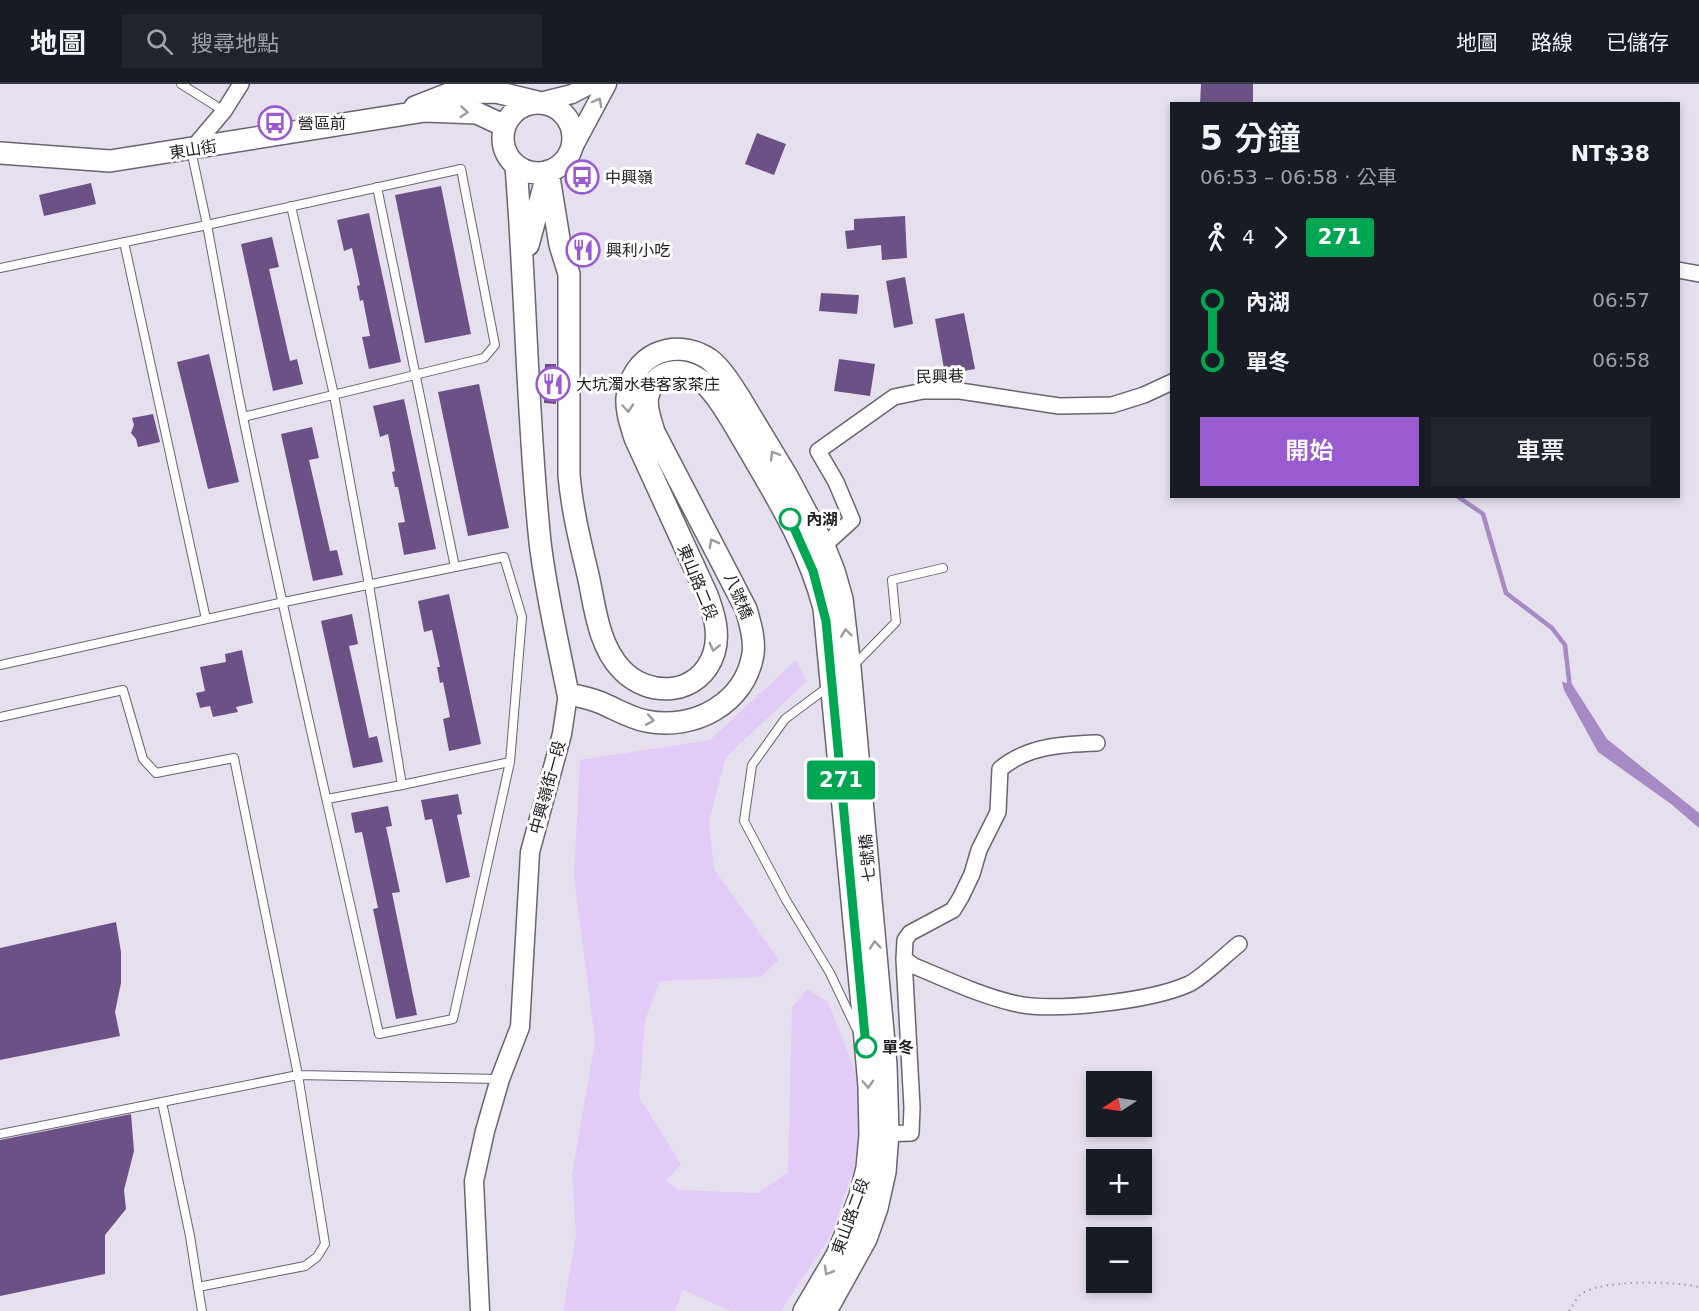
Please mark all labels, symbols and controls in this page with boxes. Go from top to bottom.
search box [122,14,542,68]
icon: search [143,25,176,58]
text: 地圖 [30,27,86,60]
text: 搜尋地點 [191,31,279,56]
text: 地圖 [1456,31,1498,55]
text: 路線 [1531,31,1573,55]
text: 已儲存 [1606,31,1669,55]
one-way arrow [591,98,602,108]
bus stop icon: 營區前 [257,105,293,141]
one-way arrow [459,105,468,118]
place label: 營區前 [298,114,346,133]
text: 5 分鐘 [1200,119,1300,158]
street label: 東山街 [168,136,218,163]
text: NT$38 [1571,141,1650,166]
bus stop icon: 中興嶺 [564,159,600,195]
text: 06:53 – 06:58 · 公車 [1200,165,1397,189]
place label: 中興嶺 [605,168,653,187]
icon: walk [1200,221,1233,254]
icon: forward [1264,221,1297,254]
text: 4 [1242,225,1255,249]
text: 271 [1318,225,1362,249]
restaurant icon: 興利小吃 [565,232,601,268]
place label: 興利小吃 [606,241,670,260]
text: 06:57 [1592,288,1650,312]
text: 內湖 [1246,290,1290,315]
text: 06:58 [1592,348,1650,372]
text: 單冬 [1246,350,1290,375]
restaurant icon: 大坑濁水巷客家茶庄 [535,366,571,402]
street label: 民興巷 [916,367,964,386]
place label: 大坑濁水巷客家茶庄 [576,375,720,394]
one-way arrow [621,403,634,413]
button: 開始 [1200,417,1419,486]
button: 車票 [1431,417,1650,486]
one-way arrow [769,451,781,461]
marker: 內湖 [779,508,801,530]
place label: 內湖 [806,510,838,529]
one-way arrow [709,539,720,549]
street label: 東山路二段 [674,542,721,623]
street label: 八號橋 [720,570,757,622]
one-way arrow [840,629,853,638]
one-way arrow [709,642,722,652]
one-way arrow [645,714,654,726]
street label: 中興嶺街一段 [526,738,569,836]
line badge: 271 [806,760,876,800]
text: 271 [819,768,863,792]
street label: 七號橋 [856,833,879,883]
one-way arrow [869,941,882,950]
marker: 單冬 [855,1036,877,1058]
place label: 單冬 [882,1038,914,1057]
north arrow [1086,1071,1152,1137]
map controls [1086,1071,1152,1293]
one-way arrow [862,1079,875,1088]
button: + [1086,1149,1152,1215]
street label: 東山路二段 [828,1175,873,1257]
button: − [1086,1227,1152,1293]
one-way arrow [823,1265,835,1275]

